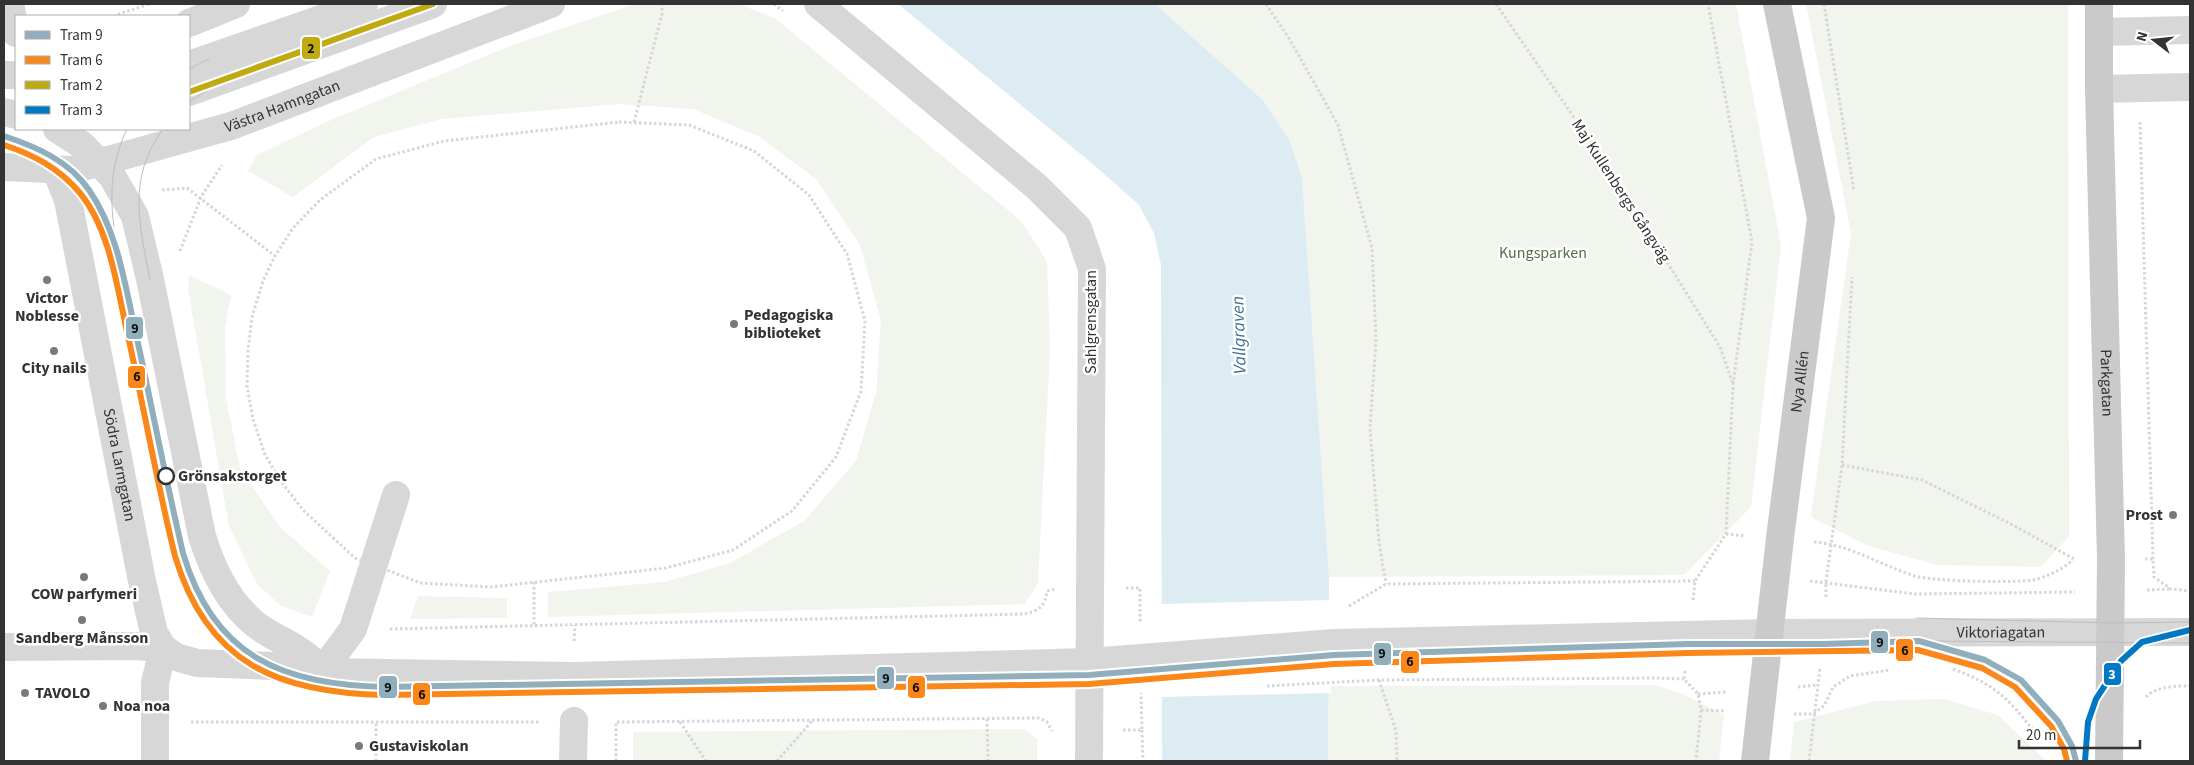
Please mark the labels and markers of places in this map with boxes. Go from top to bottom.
marker: Victor Noblesse [41,274,53,286]
place label: Victor Noblesse [15,287,79,327]
place label: Pedagogiska biblioteket [744,304,833,344]
marker: Pedagogiska biblioteket [728,318,740,330]
marker: City nails [48,345,60,357]
place label: City nails [21,357,87,379]
place label: Grönsakstorget [178,465,287,487]
marker: Grönsakstorget [157,467,175,485]
place label: Prost [2126,504,2163,526]
marker: Prost [2167,509,2179,521]
marker: COW parfymeri [78,571,90,583]
place label: COW parfymeri [31,583,137,605]
marker: Sandberg Månsson [76,614,88,626]
place label: Sandberg Månsson [15,627,149,649]
place label: TAVOLO [35,682,91,704]
marker: TAVOLO [19,687,31,699]
place label: Noa noa [113,695,170,717]
marker: Noa noa [97,700,109,712]
place label: Gustaviskolan [369,735,469,757]
marker: Gustaviskolan [353,740,365,752]

